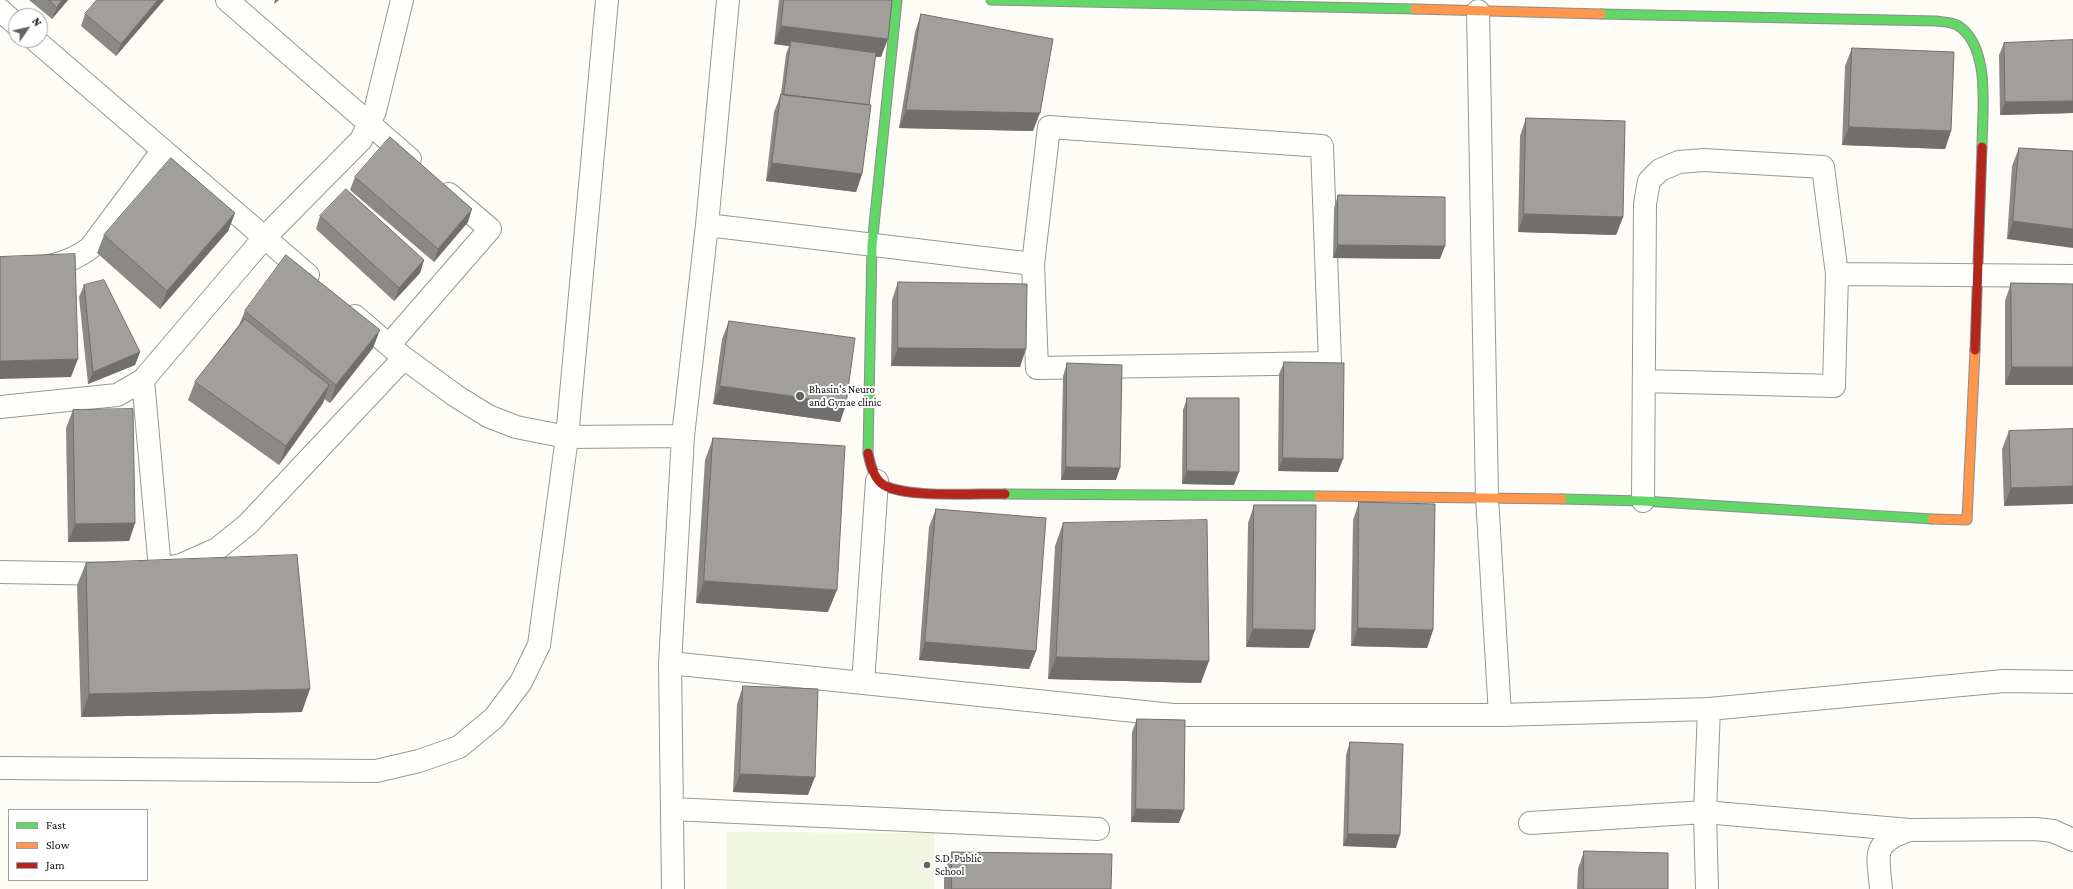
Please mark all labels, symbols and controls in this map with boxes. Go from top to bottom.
north arrow [8,8,48,48]
text: N [30,15,44,28]
place label: Bhasin's Neuro and Gynae clinic [809,383,881,409]
marker: Bhasin's Neuro and Gynae clinic [794,390,806,402]
legend [8,809,148,881]
text: Fast [46,818,66,832]
text: Slow [46,838,70,852]
place label: S.D. Public School [935,852,982,878]
text: Jam [46,858,65,872]
marker: S.D. Public School [922,860,932,870]

